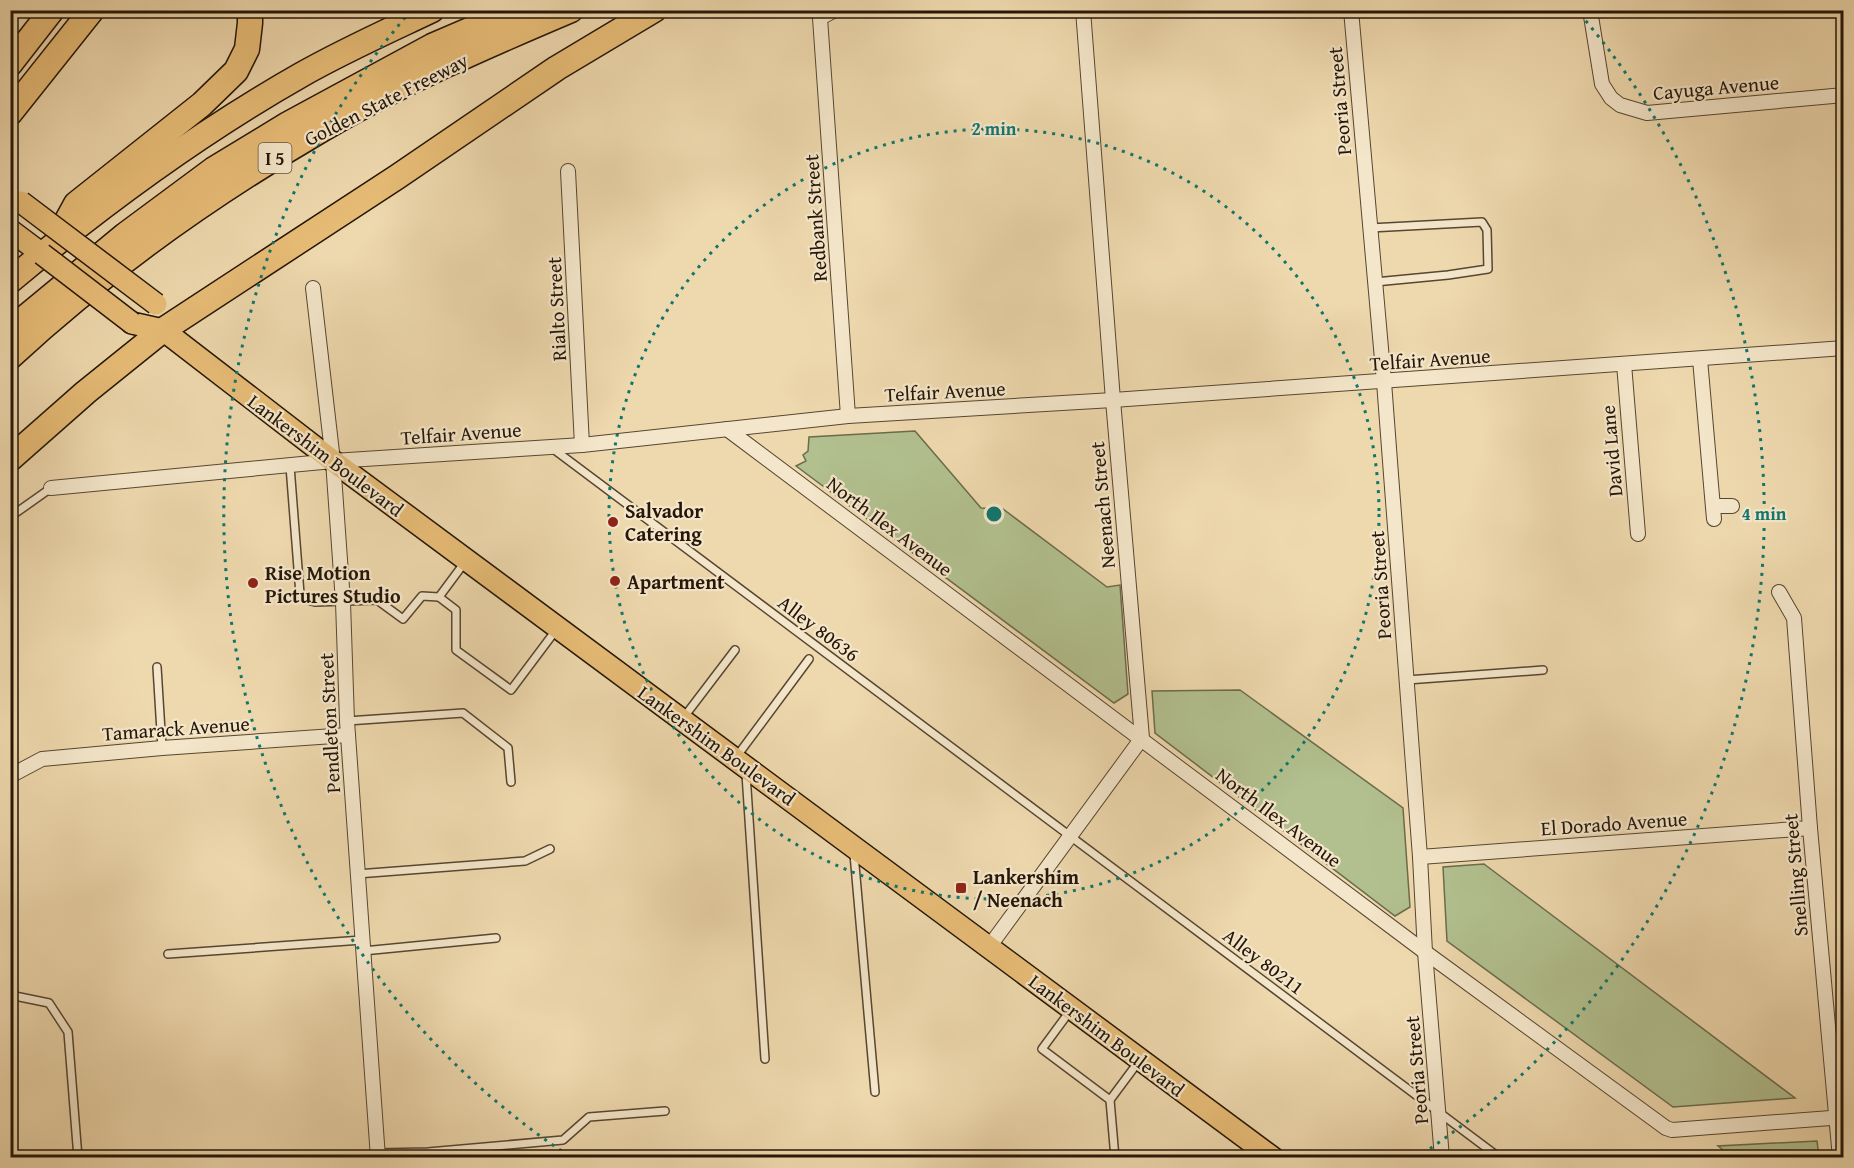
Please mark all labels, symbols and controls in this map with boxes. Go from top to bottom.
street label: Golden State Freeway [299,45,473,153]
street label: Peoria Street [1320,46,1358,156]
street label: Cayuga Avenue [1652,67,1780,107]
text: 2 min [972,115,1017,142]
road number: I 5 [258,143,292,173]
street label: Redbank Street [796,153,834,283]
street label: Rialto Street [539,256,573,362]
street label: Telfair Avenue [1369,340,1491,378]
street label: Telfair Avenue [884,373,1006,409]
street label: Lankershim Boulevard [242,387,410,523]
street label: David Lane [1593,404,1629,498]
street label: Telfair Avenue [400,414,522,452]
street label: Neenach Street [1082,440,1122,570]
street label: North Ilex Avenue [821,469,959,583]
place label: Salvador Catering [625,496,703,548]
text: 4 min [1742,500,1787,527]
centre of rings [984,504,1004,524]
marker: Salvador Catering [606,515,620,529]
street label: Peoria Street [1362,530,1398,640]
place label: Rise Motion Pictures Studio [265,558,401,610]
place label: Apartment [627,567,725,596]
marker: Apartment [608,574,622,588]
marker: Rise Motion Pictures Studio [246,576,260,590]
street label: Alley 80636 [772,588,866,668]
street label: Pendleton Street [311,652,347,794]
street label: Lankershim Boulevard [632,678,802,812]
street label: Tamarack Avenue [101,708,251,748]
street label: North Ilex Avenue [1210,760,1348,874]
street label: El Dorado Avenue [1540,803,1688,843]
street label: Snelling Street [1775,812,1815,938]
place label: Lankershim / Neenach [973,862,1079,914]
marker: Lankershim / Neenach [954,881,968,895]
street label: Alley 80211 [1217,921,1311,1001]
street label: Lankershim Boulevard [1023,967,1191,1103]
street label: Peoria Street [1397,1015,1435,1125]

